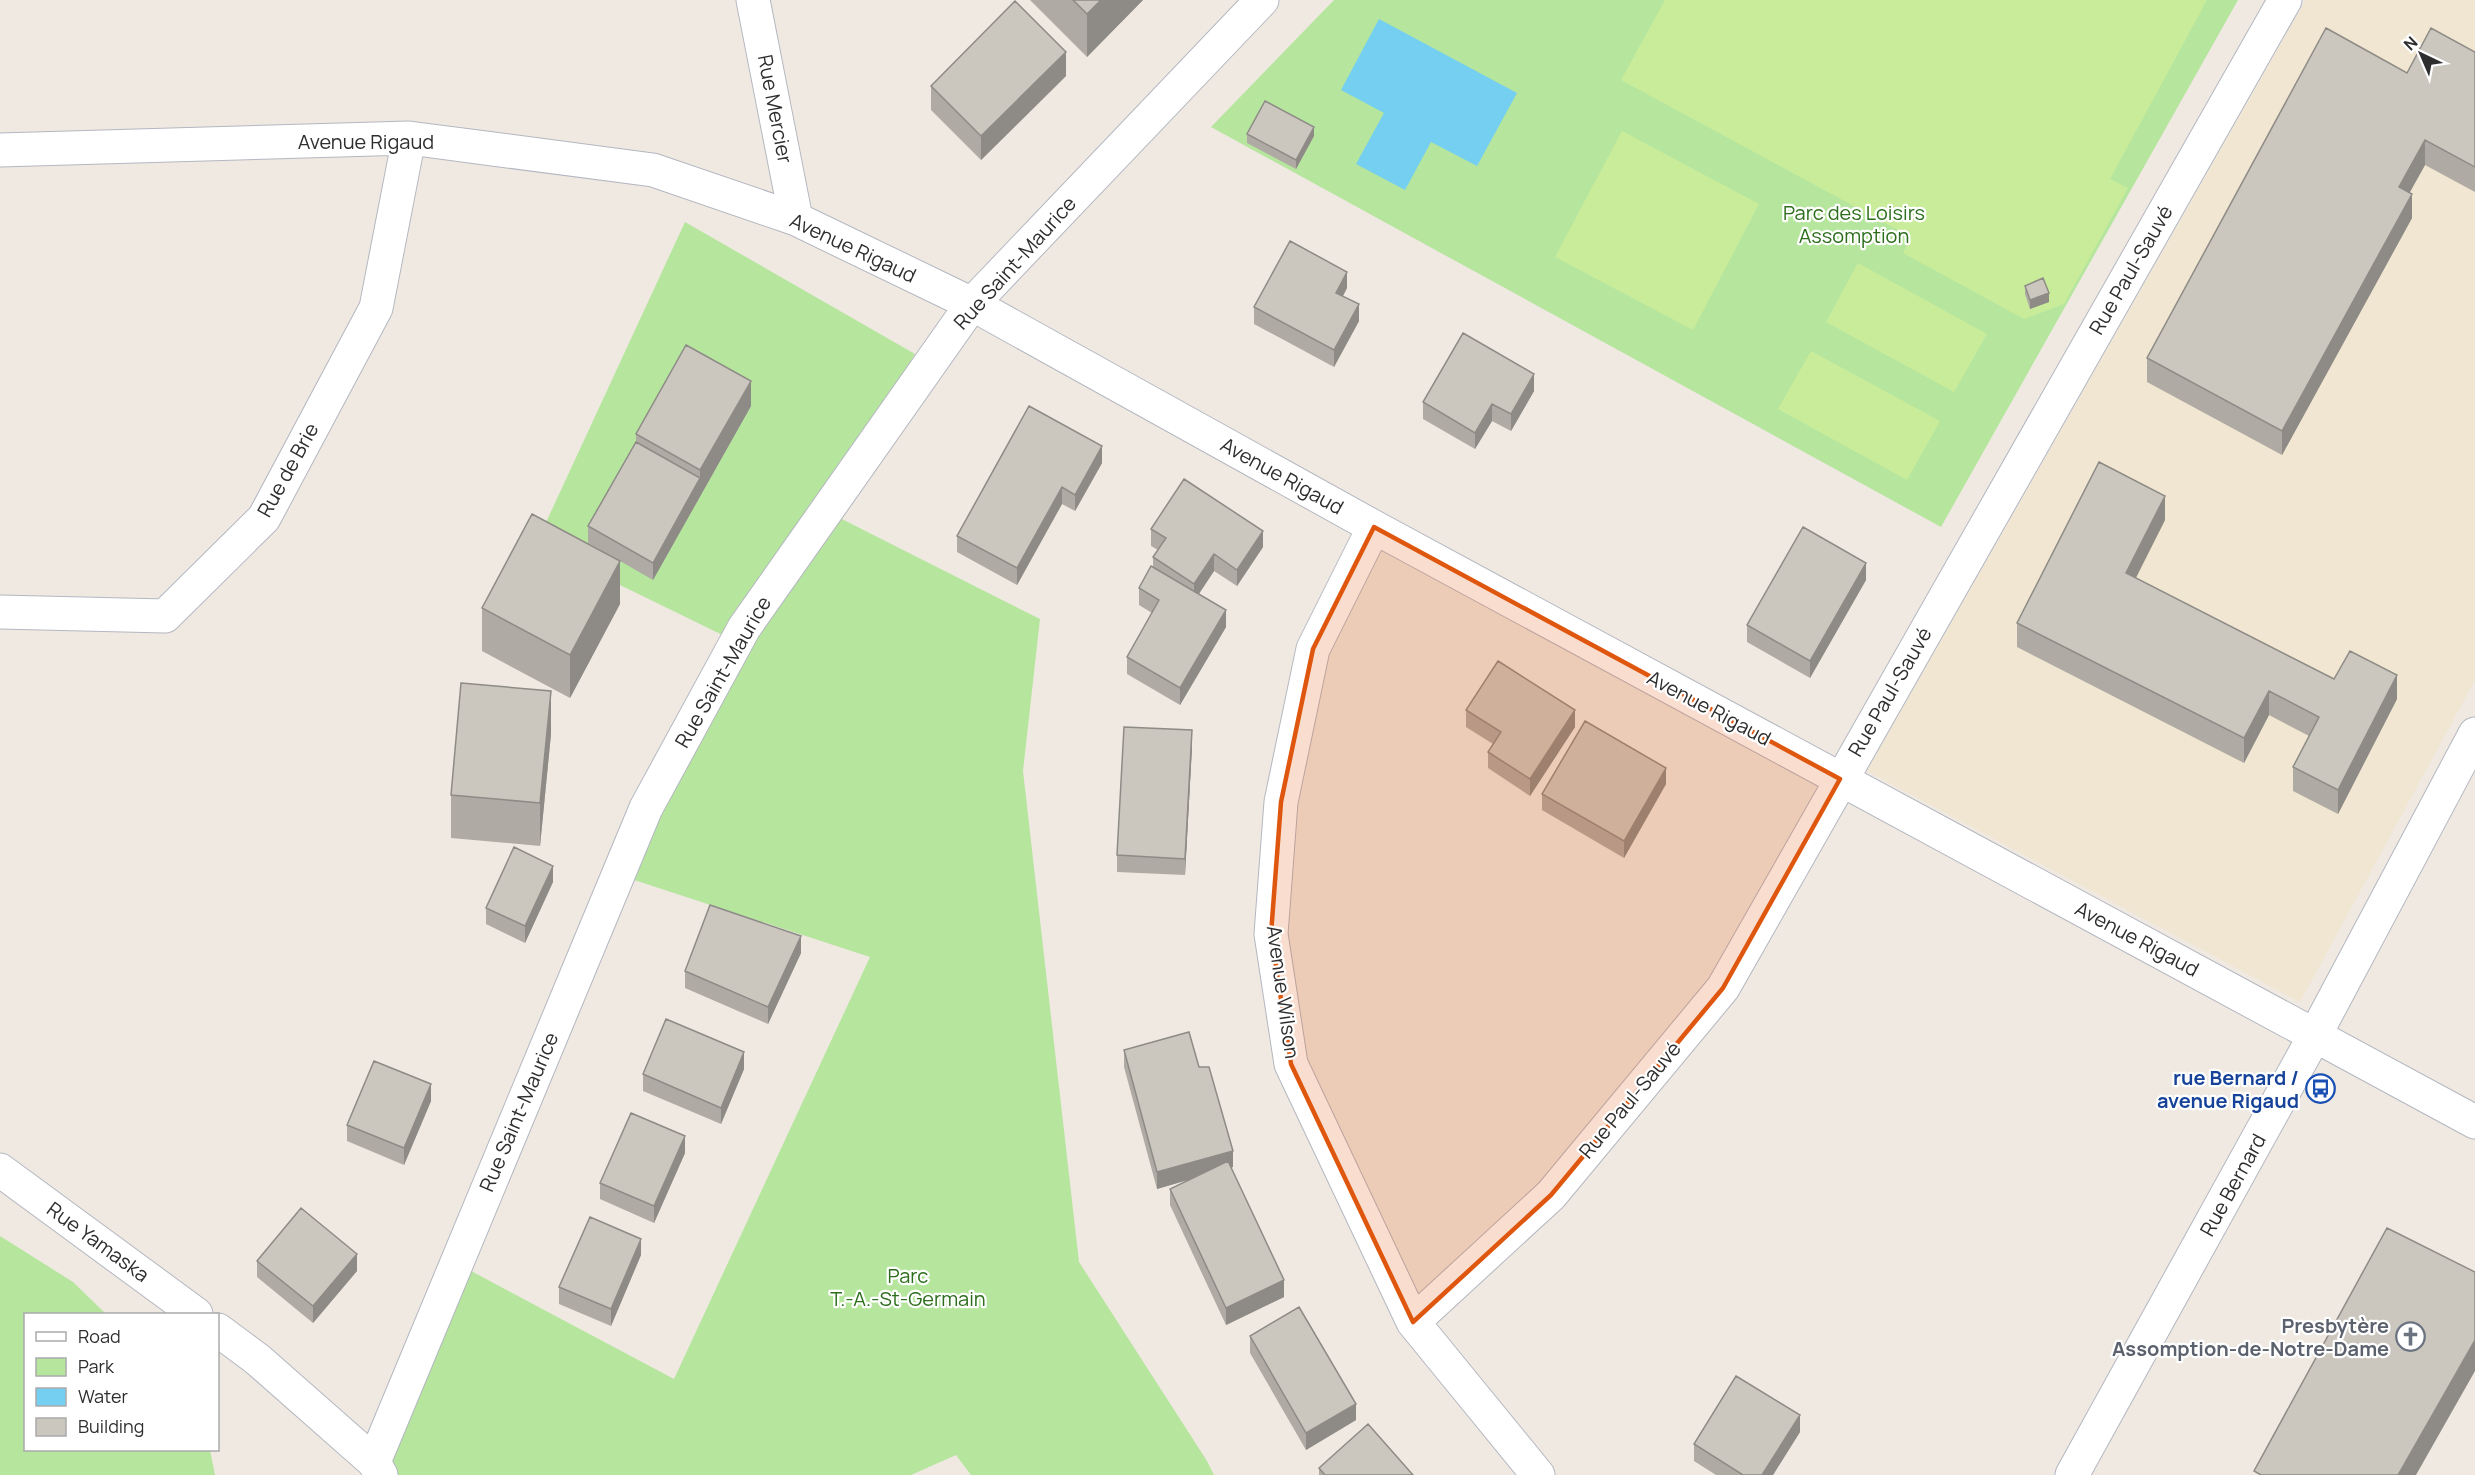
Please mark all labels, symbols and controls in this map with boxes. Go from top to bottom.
north arrow [2391,24,2451,84]
text: N [2399,31,2422,55]
street label: Rue Mercier [752,52,799,165]
street label: Avenue Rigaud [298,128,434,155]
street label: Rue Saint-Maurice [947,190,1082,335]
park label: Parc des Loisirs Assomption [1783,199,1925,249]
street label: Rue Paul-Sauvé [2083,200,2179,339]
street label: Avenue Rigaud [786,206,921,289]
street label: Rue de Brie [251,418,324,522]
street label: Avenue Rigaud [1216,431,1348,520]
street label: Rue Saint-Maurice [668,591,777,752]
street label: Rue Paul-Sauvé [1842,622,1938,761]
street label: Avenue Rigaud [1643,664,1776,752]
street label: Avenue Rigaud [2071,895,2204,983]
street label: Avenue Wilson [1261,924,1306,1060]
street label: Rue Saint-Maurice [473,1028,564,1196]
street label: Rue Paul-Sauvé [1573,1035,1687,1164]
place label: rue Bernard / avenue Rigaud [2157,1064,2299,1114]
bus stop icon: rue Bernard / avenue Rigaud [2304,1073,2336,1105]
street label: Rue Bernard [2193,1129,2272,1241]
street label: Rue Yamaska [42,1195,155,1288]
park label: Parc T.-A.-St-Germain [830,1262,986,1312]
place label: Presbytère Assomption-de-Notre-Dame [2112,1312,2389,1362]
legend [24,1313,219,1451]
church icon: Presbytère Assomption-de-Notre-Dame [2394,1321,2426,1353]
text: Road [78,1324,121,1348]
text: Park [78,1354,115,1378]
text: Water [78,1384,128,1408]
text: Building [78,1414,144,1438]

